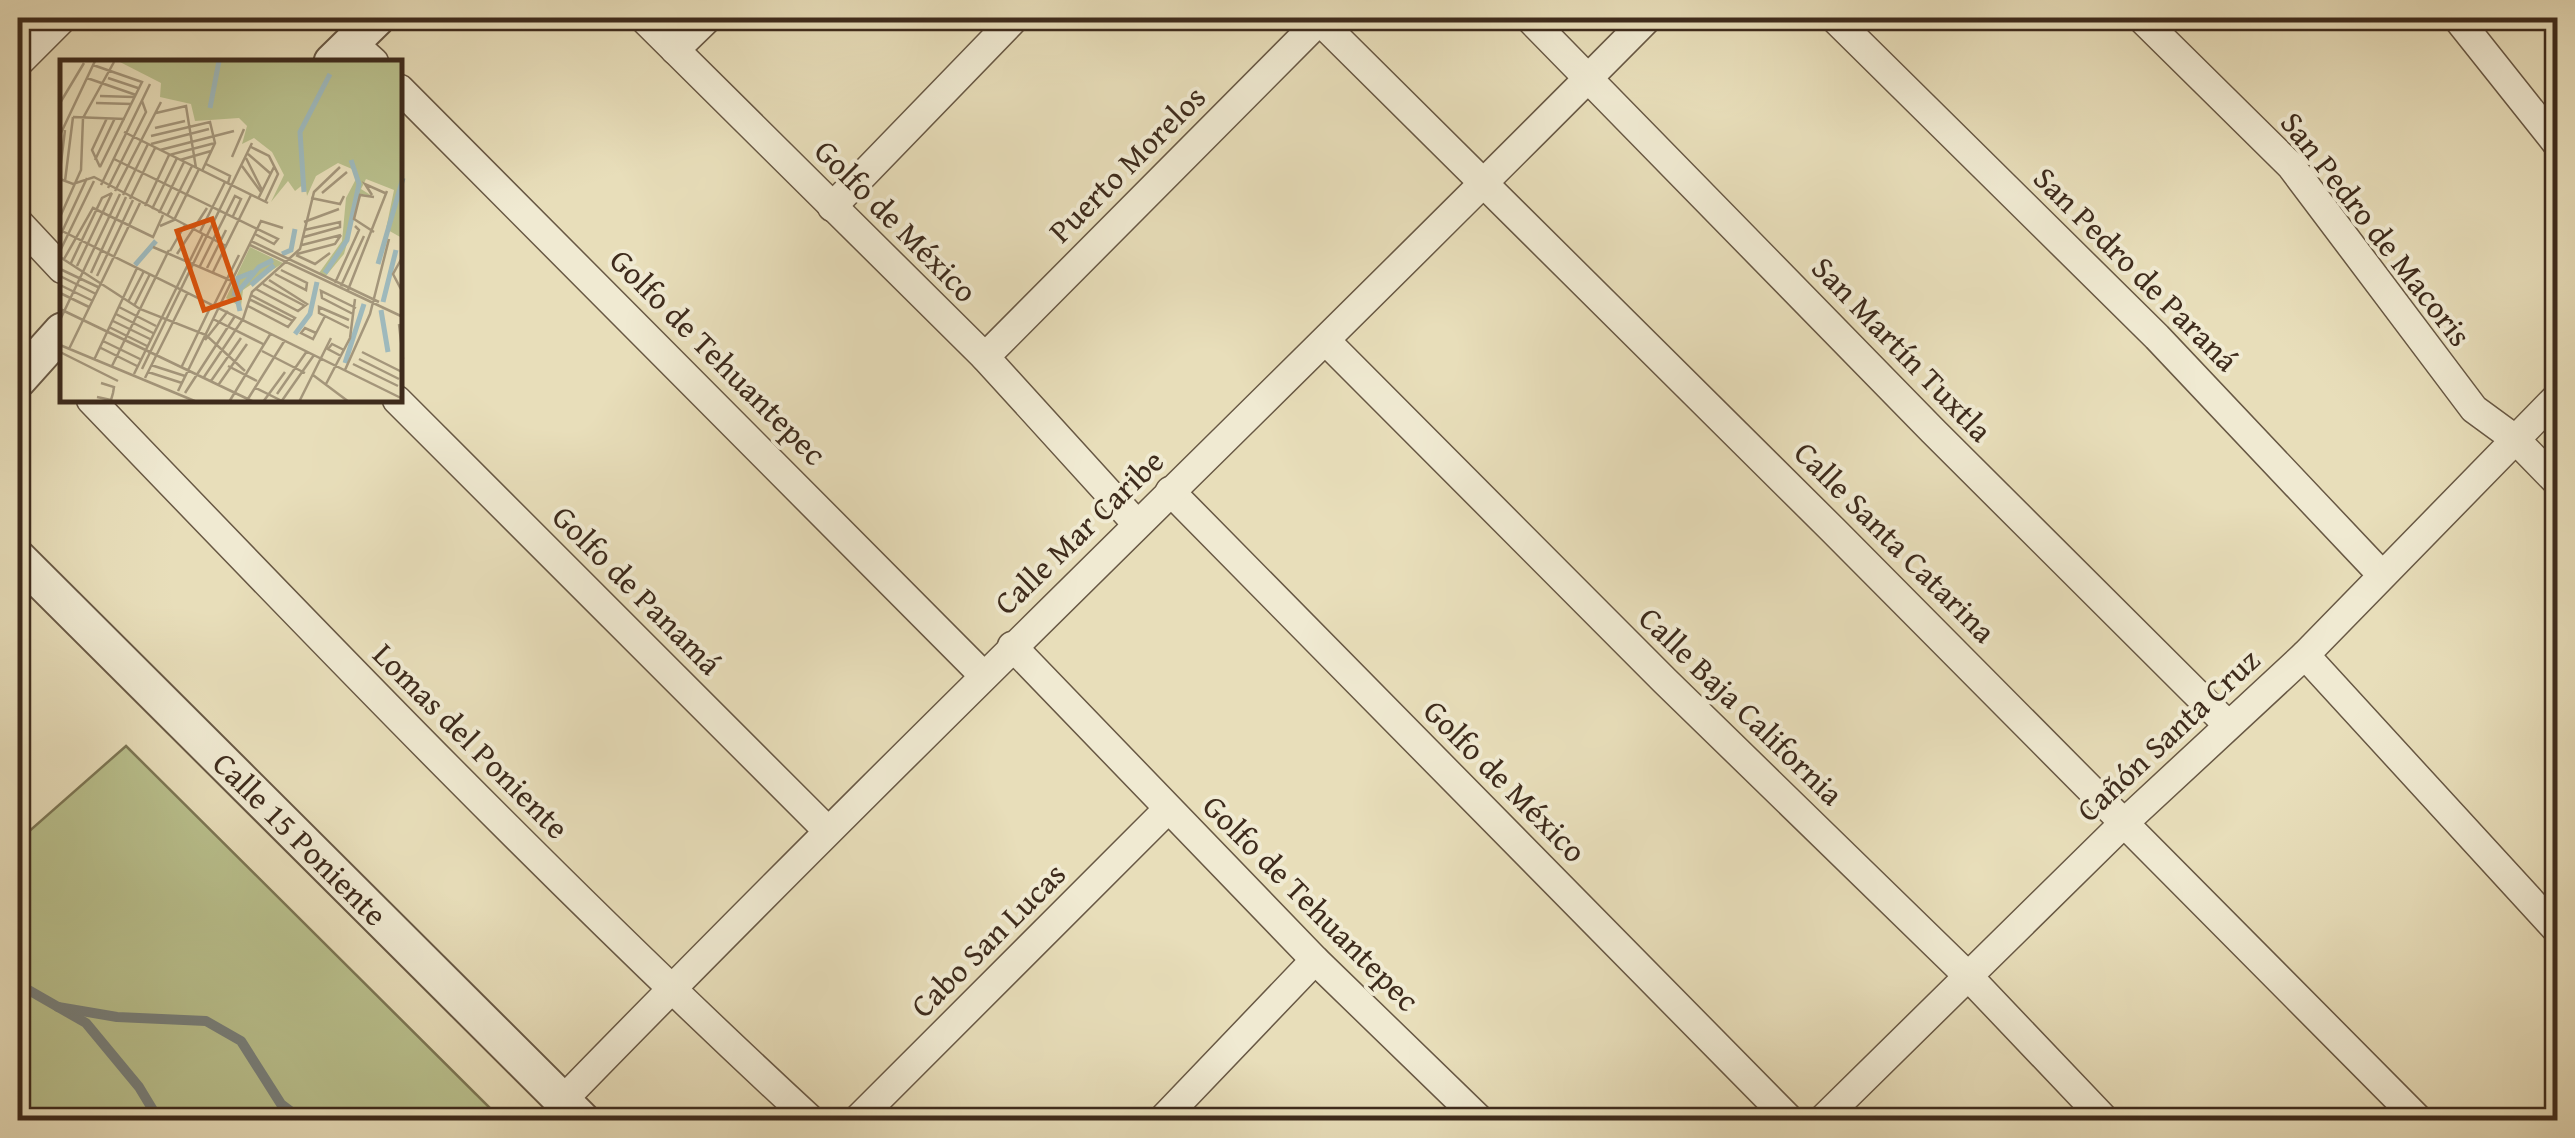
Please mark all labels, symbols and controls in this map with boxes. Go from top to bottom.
inset map [60,60,402,402]
street label: Puerto Morelos [1037,74,1216,253]
street label: San Pedro de Macoris [2270,101,2483,356]
street label: Golfo de México [804,128,989,313]
street label: San Pedro de Paraná [2023,155,2250,382]
street label: Golfo de Tehuantepec [599,238,837,476]
street label: San Martín Tuxtla [1801,245,2004,452]
street label: Calle Santa Catarina [1784,430,2007,653]
street label: Calle Mar Caribe [983,438,1174,625]
street label: Golfo de Panamá [542,494,733,685]
street label: Calle Baja California [1628,595,1854,816]
street label: Lomas del Poniente [363,632,580,849]
street label: Cañón Santa Cruz [2065,637,2270,832]
street label: Golfo de México [1413,688,1598,873]
street label: Calle 15 Poniente [202,741,398,937]
street label: Golfo de Tehuantepec [1192,784,1430,1022]
street label: Cabo San Lucas [899,851,1076,1028]

